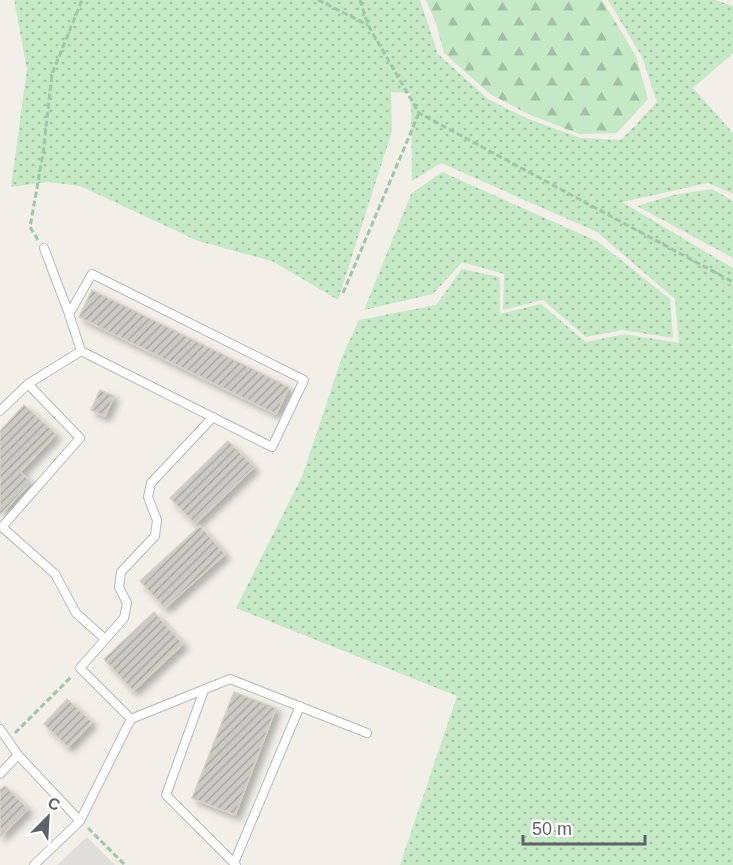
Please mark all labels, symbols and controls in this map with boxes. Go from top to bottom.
north arrow [18,787,78,847]
text: С [45,794,63,814]
scale bar [523,808,644,846]
text: 50 m [532,819,572,839]

